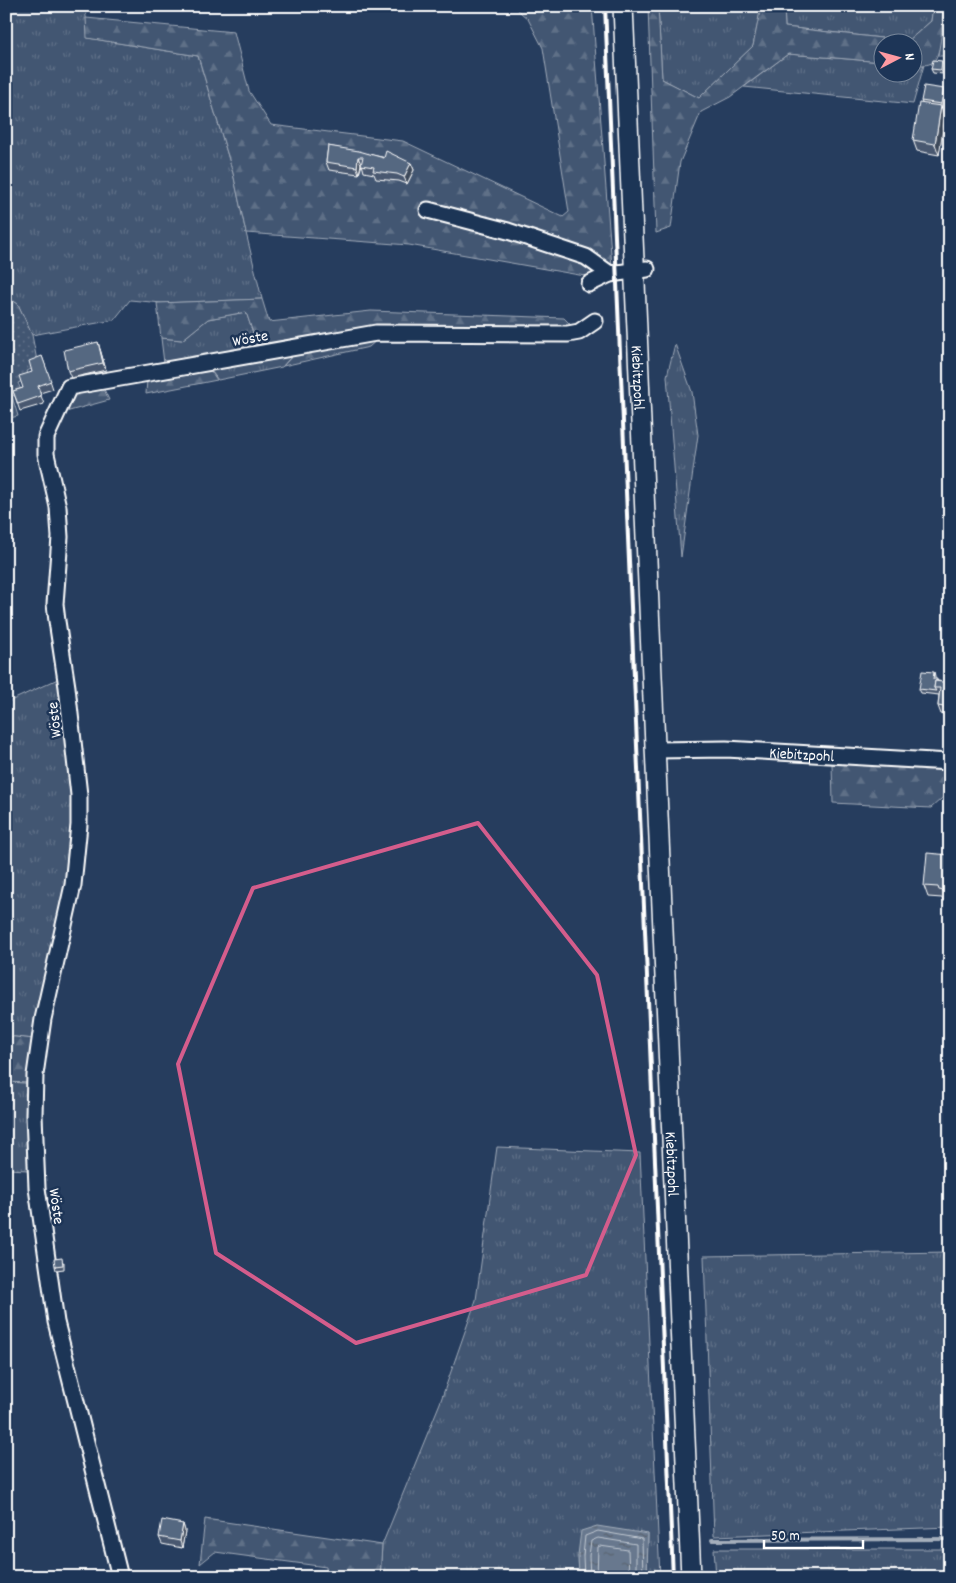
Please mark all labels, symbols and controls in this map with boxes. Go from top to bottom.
north arrow [874,32,924,82]
text: N [899,52,919,61]
street label: Wöste [231,325,270,354]
street label: Kiebitzpohl [624,345,649,411]
street label: Wöste [42,701,69,739]
street label: Kiebitzpohl [769,743,835,769]
street label: Kiebitzpohl [658,1131,684,1197]
street label: Wöste [42,1187,69,1226]
scale bar [764,1518,862,1550]
text: 50 m [771,1526,800,1548]

